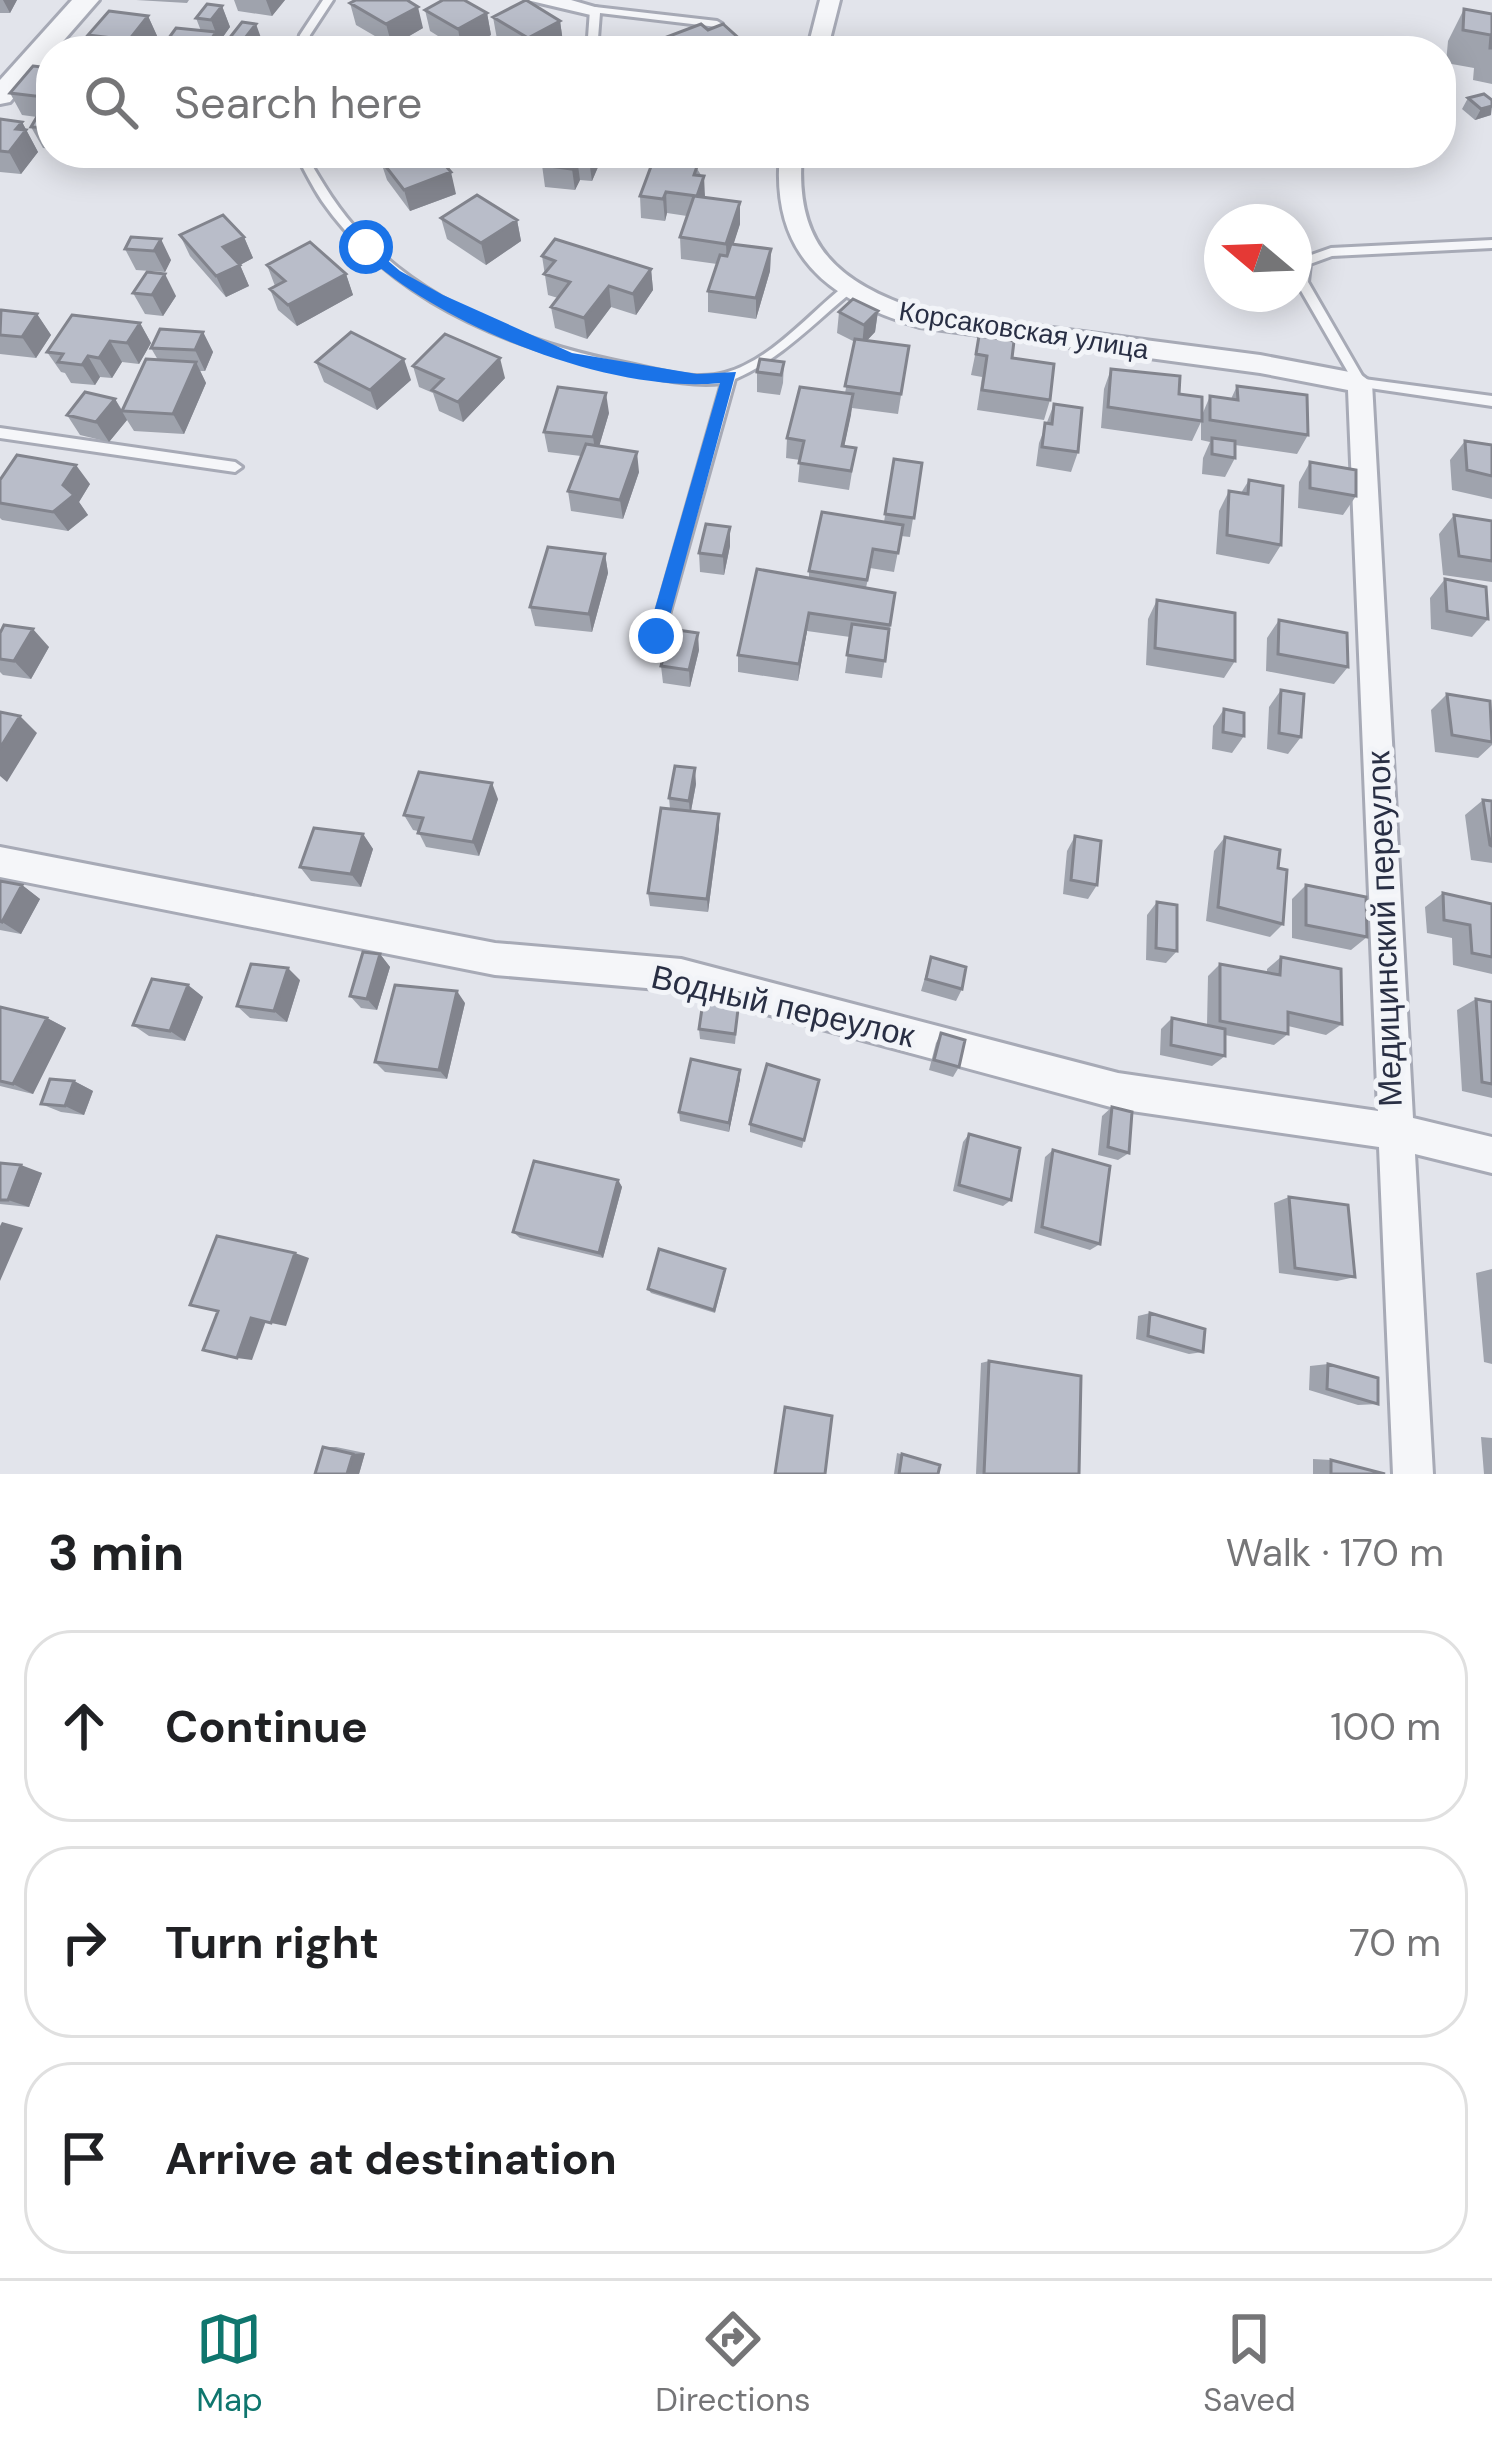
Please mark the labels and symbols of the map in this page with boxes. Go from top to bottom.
north arrow [1204,204,1312,312]
route start [339,220,393,274]
street label: Корсаковская улица [897,293,1152,367]
route end [629,609,683,663]
street label: Медицинский переулок [1356,750,1412,1108]
street label: Водный переулок [647,955,919,1057]

